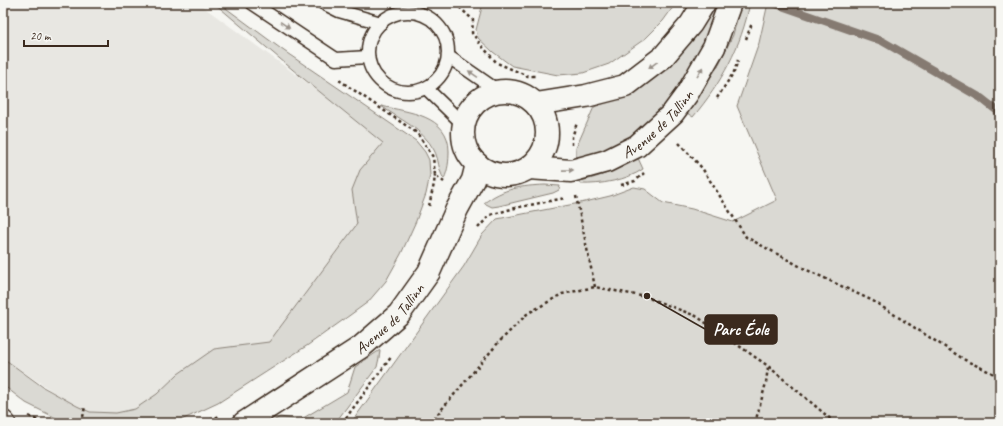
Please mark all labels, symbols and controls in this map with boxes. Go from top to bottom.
one-way arrow [279,21,290,29]
scale bar [24,22,108,48]
text: 20 m [30,28,52,44]
one-way arrow [647,61,658,69]
one-way arrow [696,66,703,78]
one-way arrow [468,70,479,78]
street label: Avenue de Tallinn [619,85,698,163]
one-way arrow [562,167,575,173]
street label: Avenue de Tallinn [352,279,429,359]
callout: Parc Éole [705,315,777,344]
text: Parc Éole [713,319,770,340]

